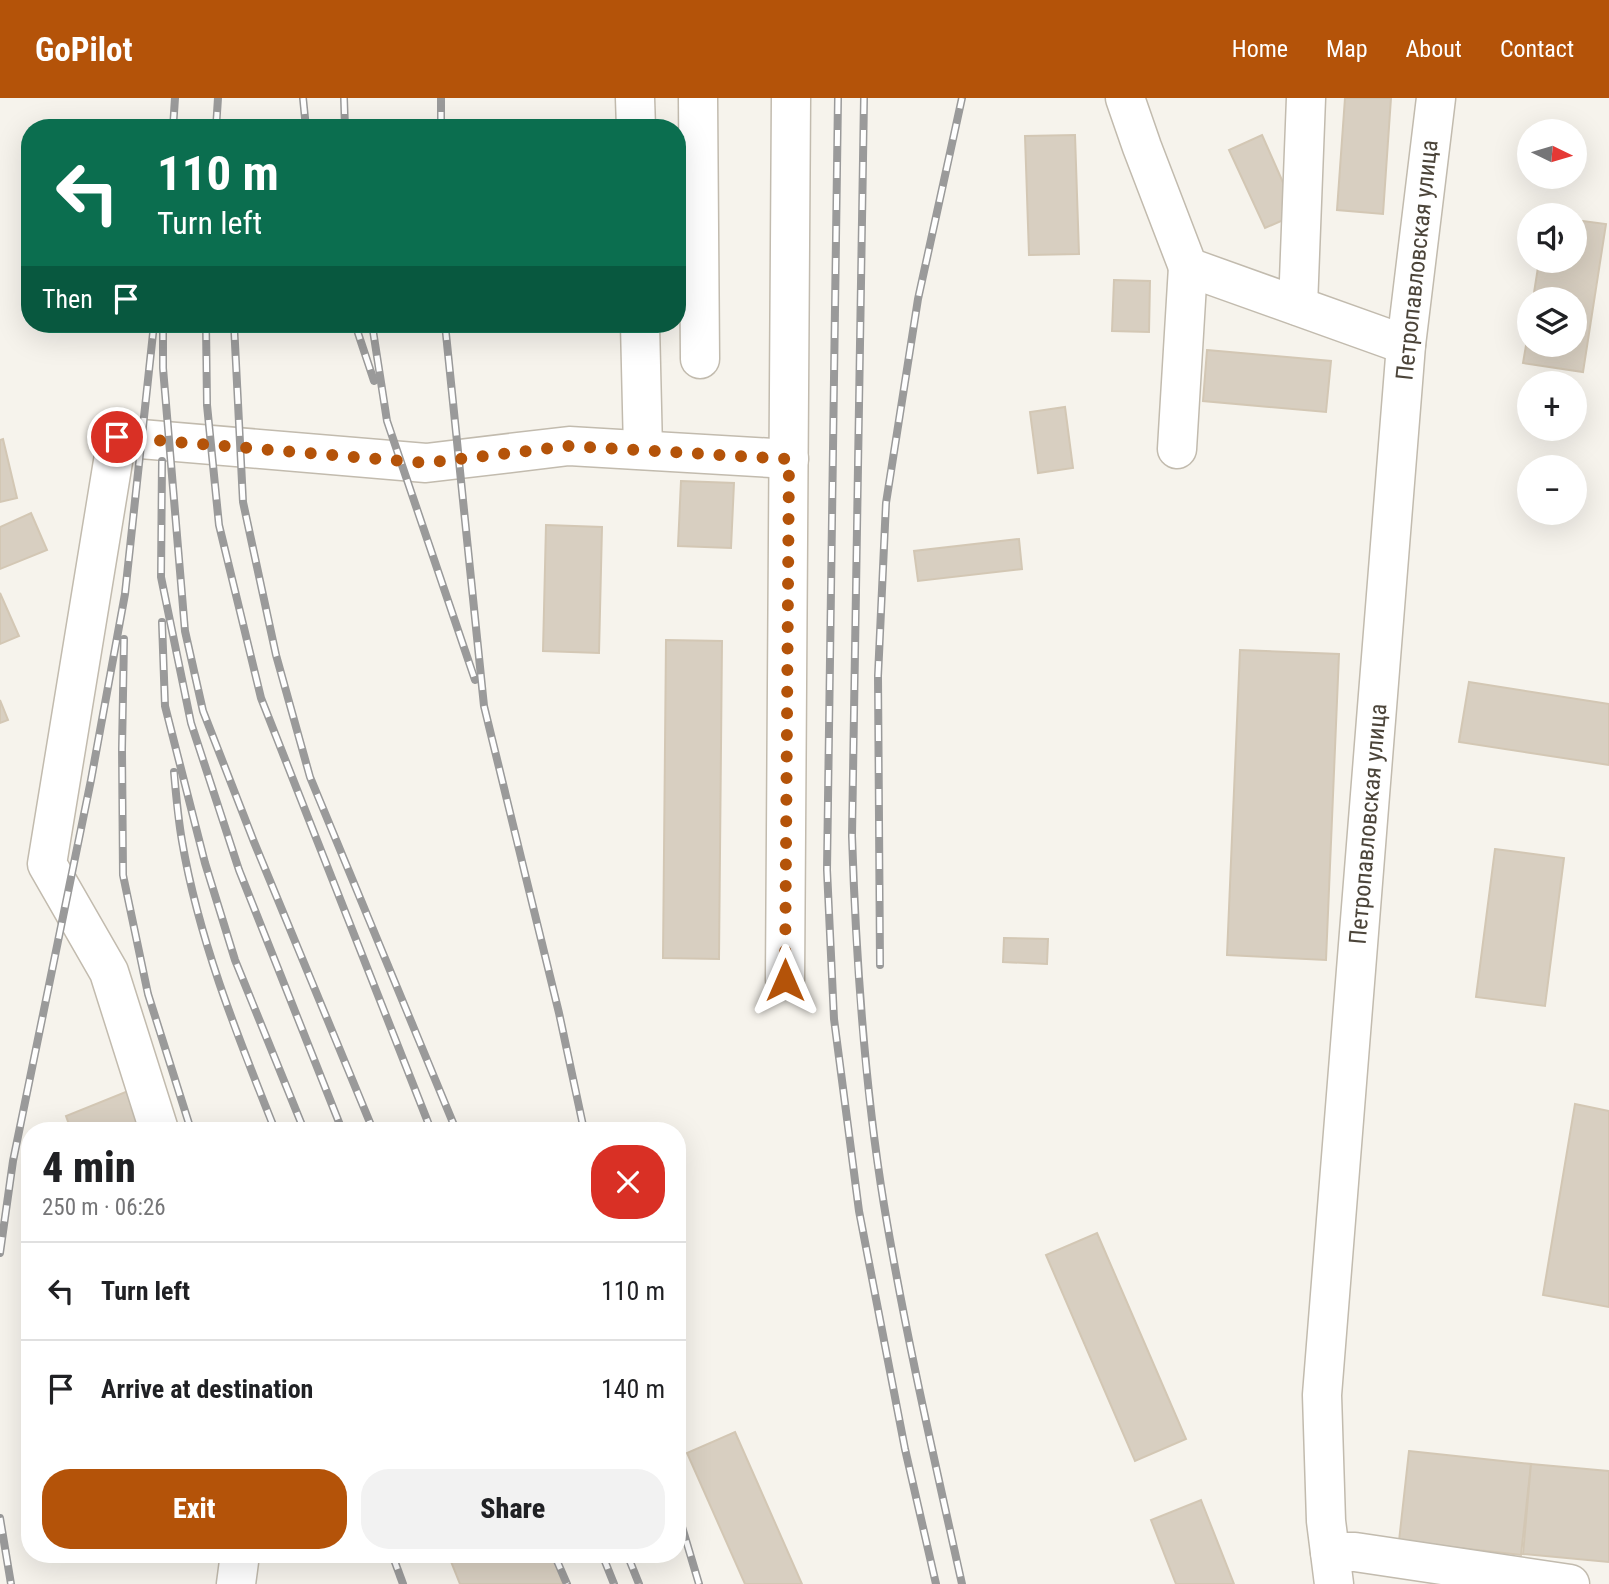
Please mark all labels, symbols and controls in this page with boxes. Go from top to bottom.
text: GoPilot [35,30,133,69]
text: Home [1232,35,1288,63]
text: Map [1326,35,1368,63]
text: About [1406,35,1462,63]
text: Contact [1500,35,1574,63]
north arrow [1517,119,1587,189]
map controls [1517,119,1587,525]
street label: Петропавловская улица [1390,138,1444,382]
text: 110 m [157,145,279,202]
icon: left [42,147,133,238]
button: sound [1517,203,1587,273]
text: Turn left [157,204,262,242]
icon: arrive [107,280,145,318]
text: Then [42,284,93,314]
button: layers [1517,287,1587,357]
button: + [1517,371,1587,441]
pin [87,407,147,467]
icon: arrive [98,418,136,456]
button: − [1517,455,1587,525]
street label: Петропавловская улица [1344,702,1392,946]
position arrow [748,943,822,1017]
text: 4 min [42,1143,136,1192]
button: close [591,1145,665,1219]
text: 250 m · 06:26 [42,1194,166,1221]
icon: left [42,1272,80,1310]
text: Turn left [101,1276,190,1306]
text: 110 m [601,1276,665,1306]
icon: arrive [42,1370,80,1408]
text: Arrive at destination [101,1374,313,1404]
text: 140 m [601,1374,665,1404]
button: Exit [42,1469,347,1549]
button: Share [361,1469,665,1549]

